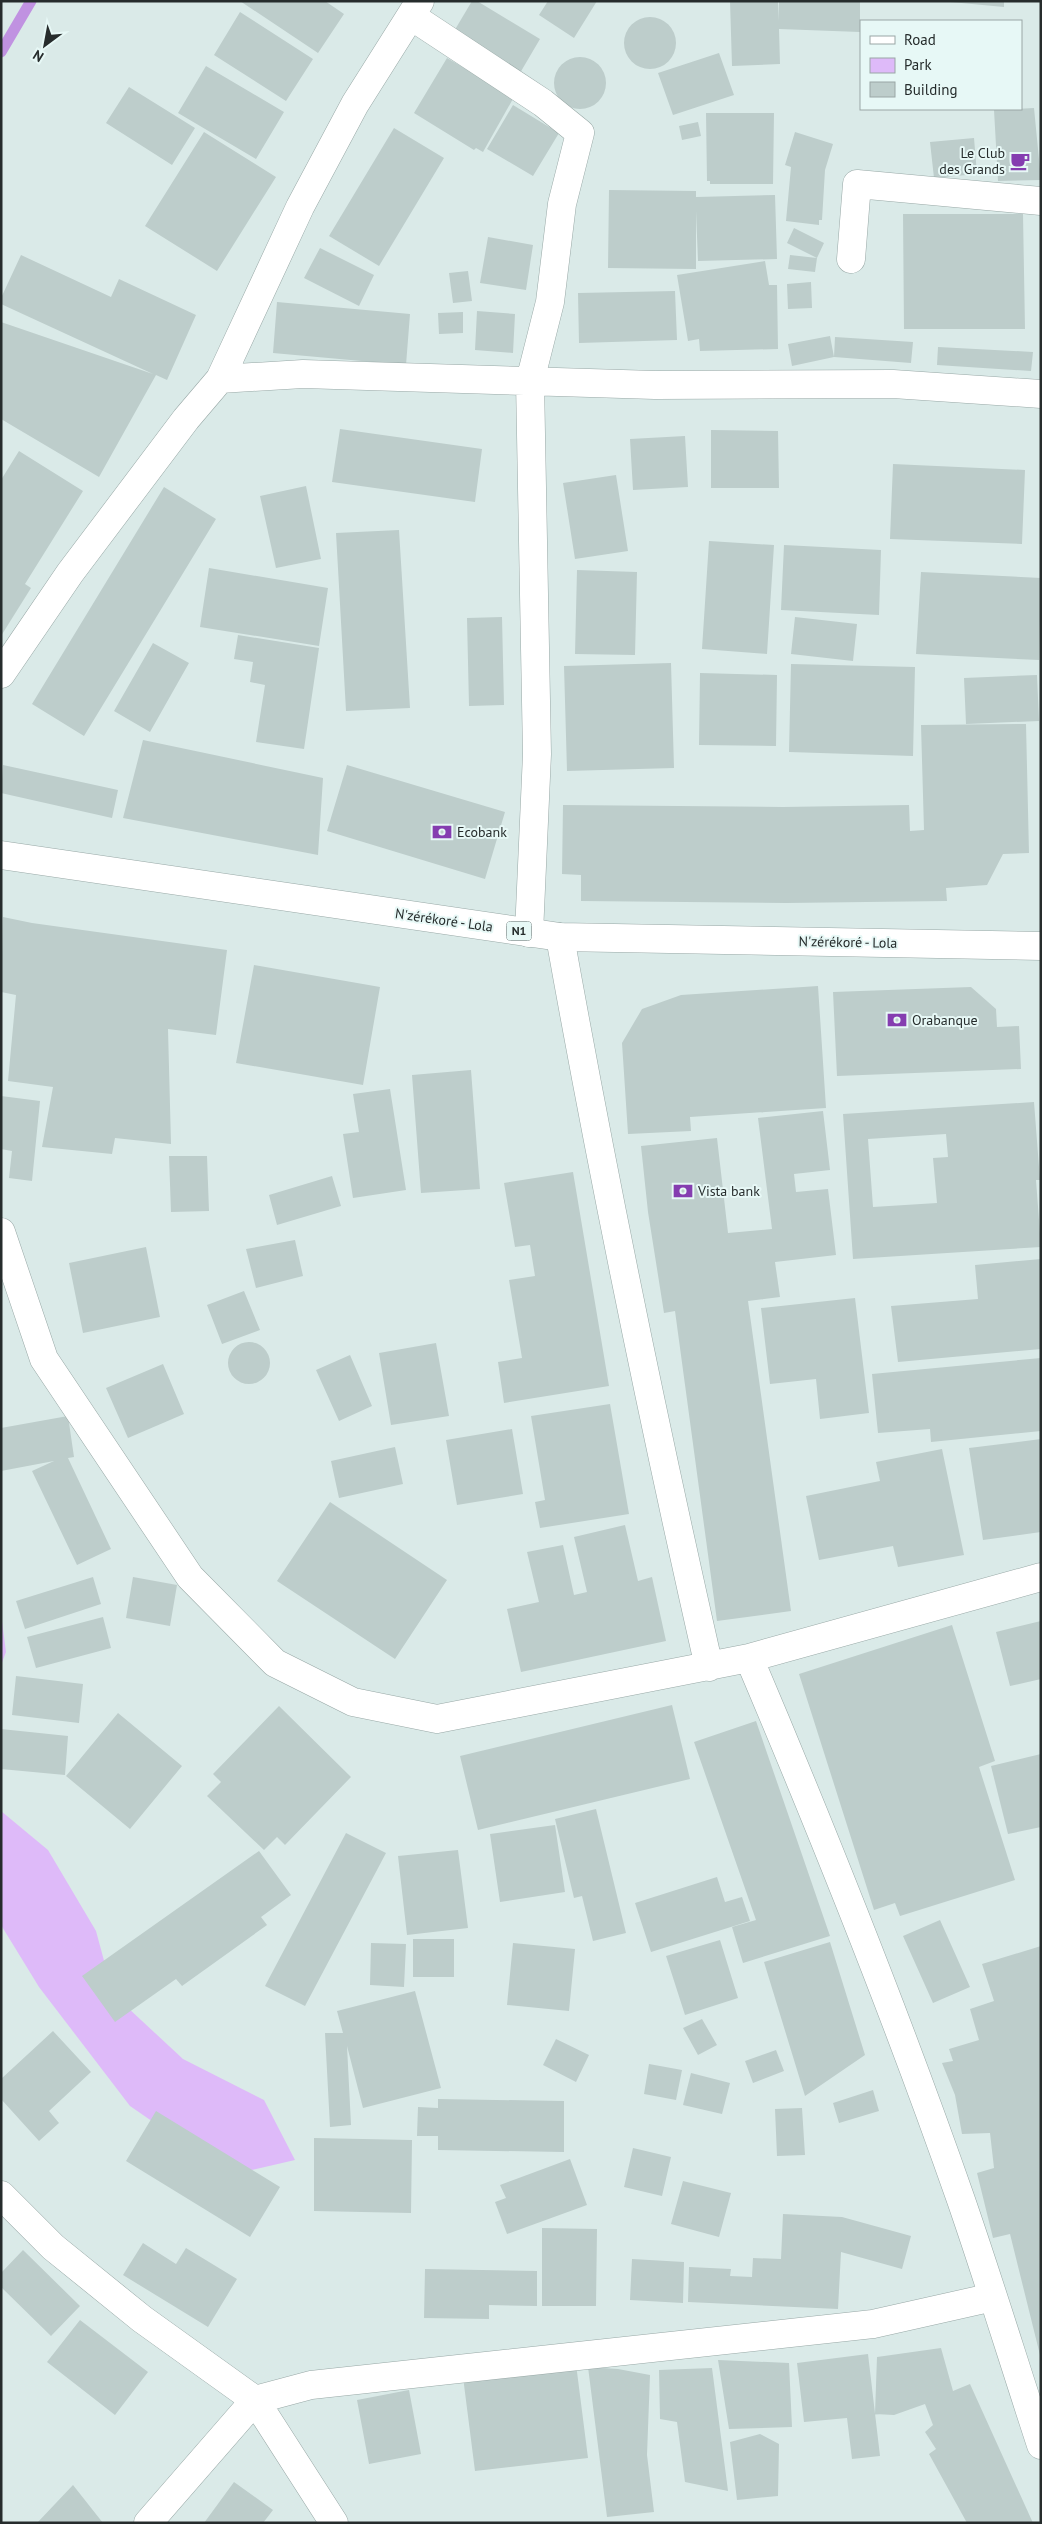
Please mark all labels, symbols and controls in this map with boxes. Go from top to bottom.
north arrow [20,20,70,70]
legend [860,20,1022,110]
text: Road [904,30,936,49]
text: N [29,46,47,66]
text: Park [904,55,932,74]
text: Building [904,80,958,99]
place label: Le Club des Grands [939,144,1005,178]
cafe icon: Le Club des Grands [1009,150,1031,172]
bank icon: Ecobank [431,821,453,843]
place label: Ecobank [457,823,507,841]
street label: N'zérékoré - Lola [394,904,494,936]
road number: N1 [506,921,532,940]
street label: N'zérékoré - Lola [799,932,898,952]
bank icon: Orabanque [886,1009,908,1031]
place label: Orabanque [912,1011,978,1029]
bank icon: Vista bank [672,1180,694,1202]
place label: Vista bank [697,1182,760,1200]

